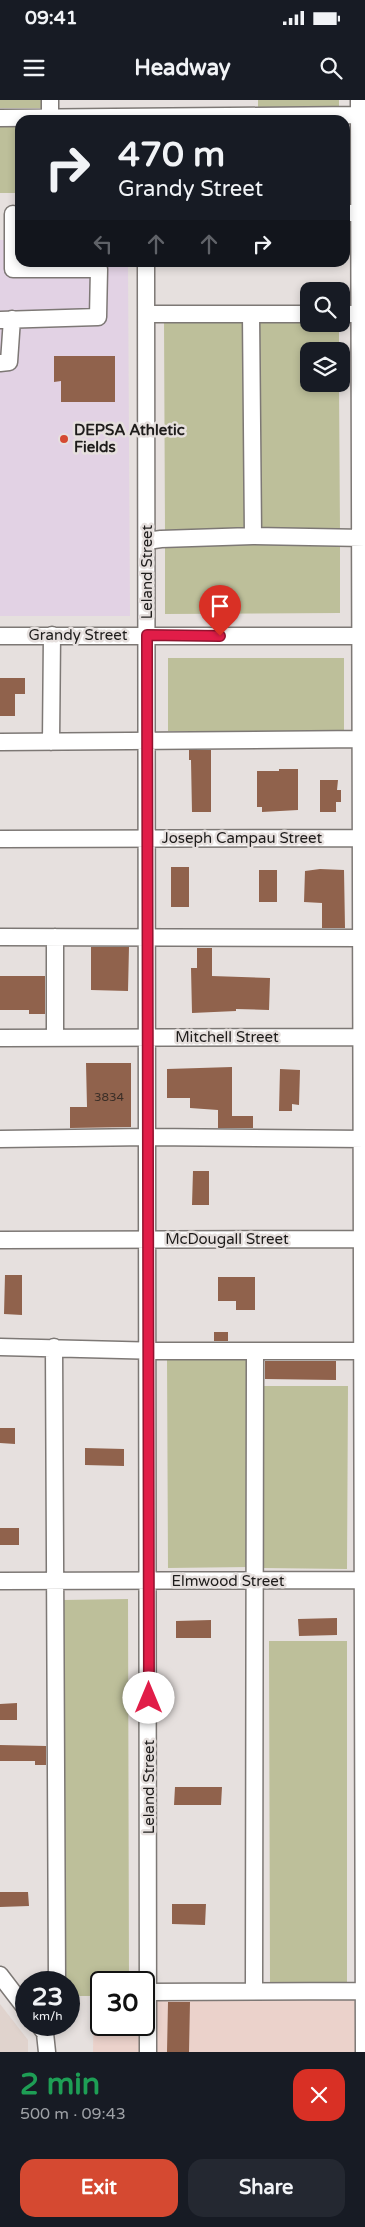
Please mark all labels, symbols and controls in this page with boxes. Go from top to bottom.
text: 09:41 [25,7,78,29]
icon: menu [20,54,48,82]
icon: search [317,54,345,82]
text: Headway [134,55,231,81]
text: 470 m [118,134,225,176]
icon: right [35,135,100,200]
text: Grandy Street [118,176,263,202]
icon: left [89,230,117,258]
icon: ahead [142,230,170,258]
icon: ahead [195,230,223,258]
icon: right [248,230,276,258]
map controls [300,282,350,392]
button: search [300,282,350,332]
button: layers [300,342,350,392]
place label: DEPSA Athletic Fields [74,421,185,456]
marker: DEPSA Athletic Fields [58,433,70,445]
street label: Leland Street [138,524,156,619]
pin [199,585,241,636]
icon: arrive [206,592,234,620]
street label: Grandy Street [29,626,128,644]
street label: Joseph Campau Street [162,829,323,847]
street label: Mitchell Street [175,1028,279,1046]
house number: 3834 [94,1090,125,1104]
street label: McDougall Street [165,1230,289,1248]
street label: Elmwood Street [171,1572,285,1590]
position arrow [122,1671,174,1723]
street label: Leland Street [140,1739,158,1834]
speed limit sign: 30 [90,1971,155,2036]
text: 23 [32,1982,63,2012]
text: km/h [32,2009,63,2023]
text: 2 min [20,2066,100,2103]
button: close [293,2069,345,2121]
text: 500 m · 09:43 [20,2104,126,2124]
button: Exit [20,2159,178,2217]
button: Share [188,2159,345,2217]

